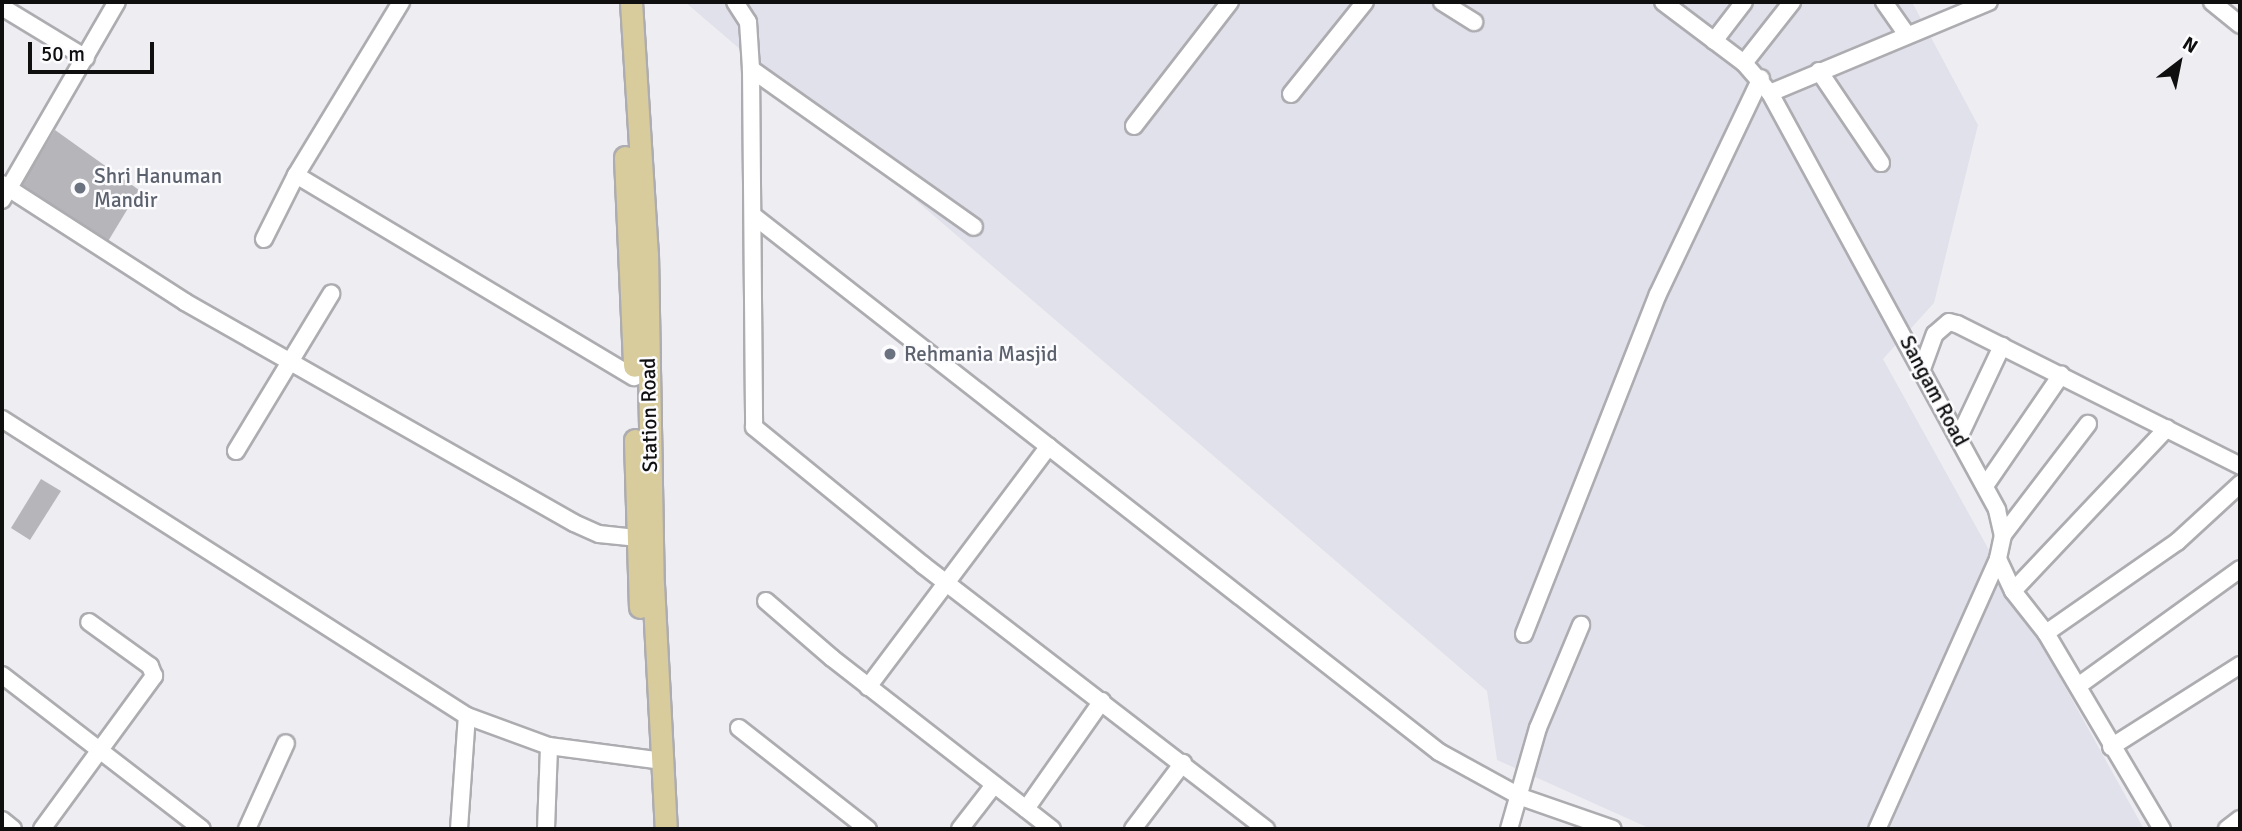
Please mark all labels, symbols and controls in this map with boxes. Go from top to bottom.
scale bar [32,28,158,72]
north arrow [2144,28,2214,98]
text: N [2178,32,2202,59]
text: 50 m [41,41,85,67]
place label: Shri Hanuman Mandir [94,163,222,213]
marker: Shri Hanuman Mandir [72,180,88,196]
street label: Sangam Road [1894,331,1974,451]
place label: Rehmania Masjid [904,341,1058,367]
marker: Rehmania Masjid [882,346,898,362]
street label: Station Road [635,357,663,473]

